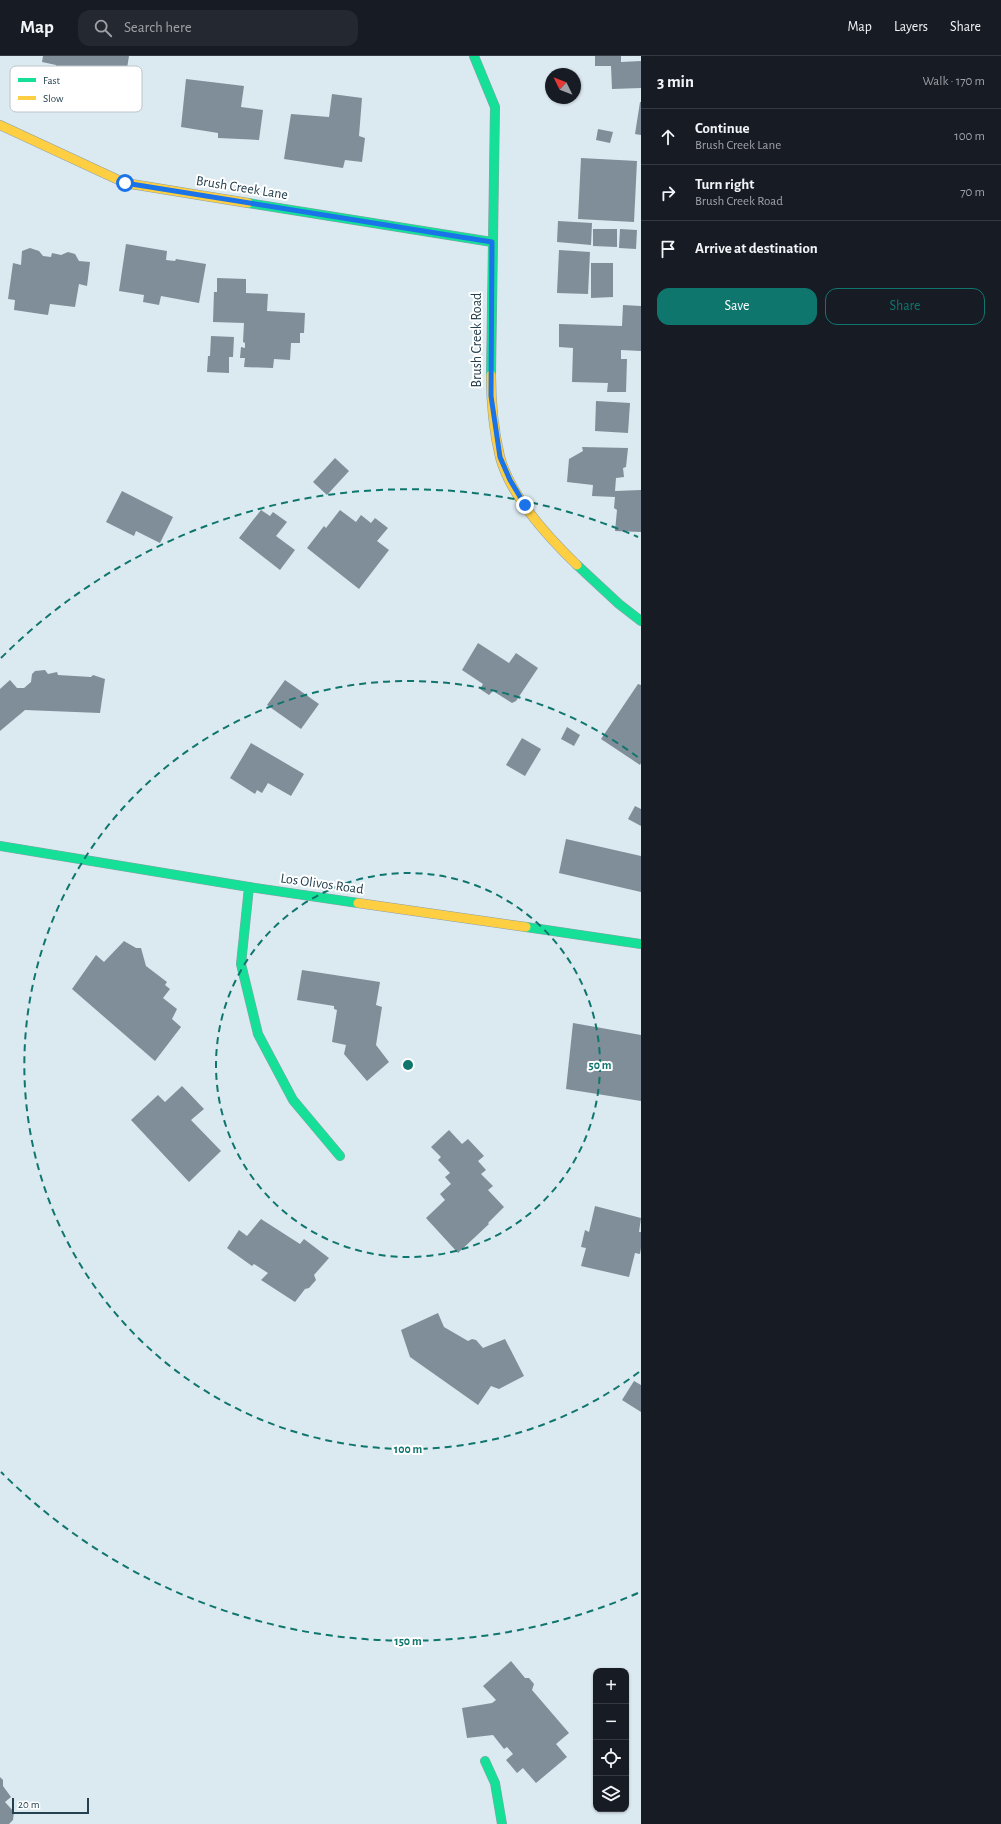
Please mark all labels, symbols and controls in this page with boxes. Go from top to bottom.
search box [78,10,358,46]
icon: search [92,17,114,39]
text: Map [20,18,54,37]
text: Search here [124,20,192,35]
text: Map [847,20,872,34]
text: Layers [894,20,928,34]
text: Share [950,20,981,34]
legend [10,66,142,112]
north arrow [545,68,581,104]
text: 3 min [657,73,694,90]
text: Fast [43,75,61,86]
text: Walk · 170 m [922,75,985,88]
text: Slow [43,93,64,104]
text: Continue [695,121,750,136]
icon: ahead [657,126,679,148]
text: 100 m [954,130,985,143]
text: Brush Creek Lane [695,139,781,152]
route start [116,174,134,192]
street label: Brush Creek Lane [195,174,289,202]
text: Turn right [695,177,754,192]
icon: right [657,182,679,204]
text: 70 m [960,186,985,199]
text: Brush Creek Road [695,195,783,208]
icon: arrive [657,238,679,260]
text: Arrive at destination [695,241,818,256]
button: Save [657,288,817,325]
button: Share [825,288,985,325]
street label: Brush Creek Road [470,293,484,387]
route end [516,496,534,514]
street label: Los Olivos Road [280,871,364,897]
centre of rings [401,1058,415,1072]
text: 50 m [589,1059,612,1071]
text: 100 m [394,1443,422,1455]
text: 150 m [394,1635,422,1647]
map controls [593,1668,629,1812]
button: + [593,1668,629,1704]
button: − [593,1704,629,1740]
button: locate [593,1740,629,1776]
button: layers [593,1776,629,1812]
scale bar [12,1796,89,1815]
text: 20 m [18,1799,39,1810]

